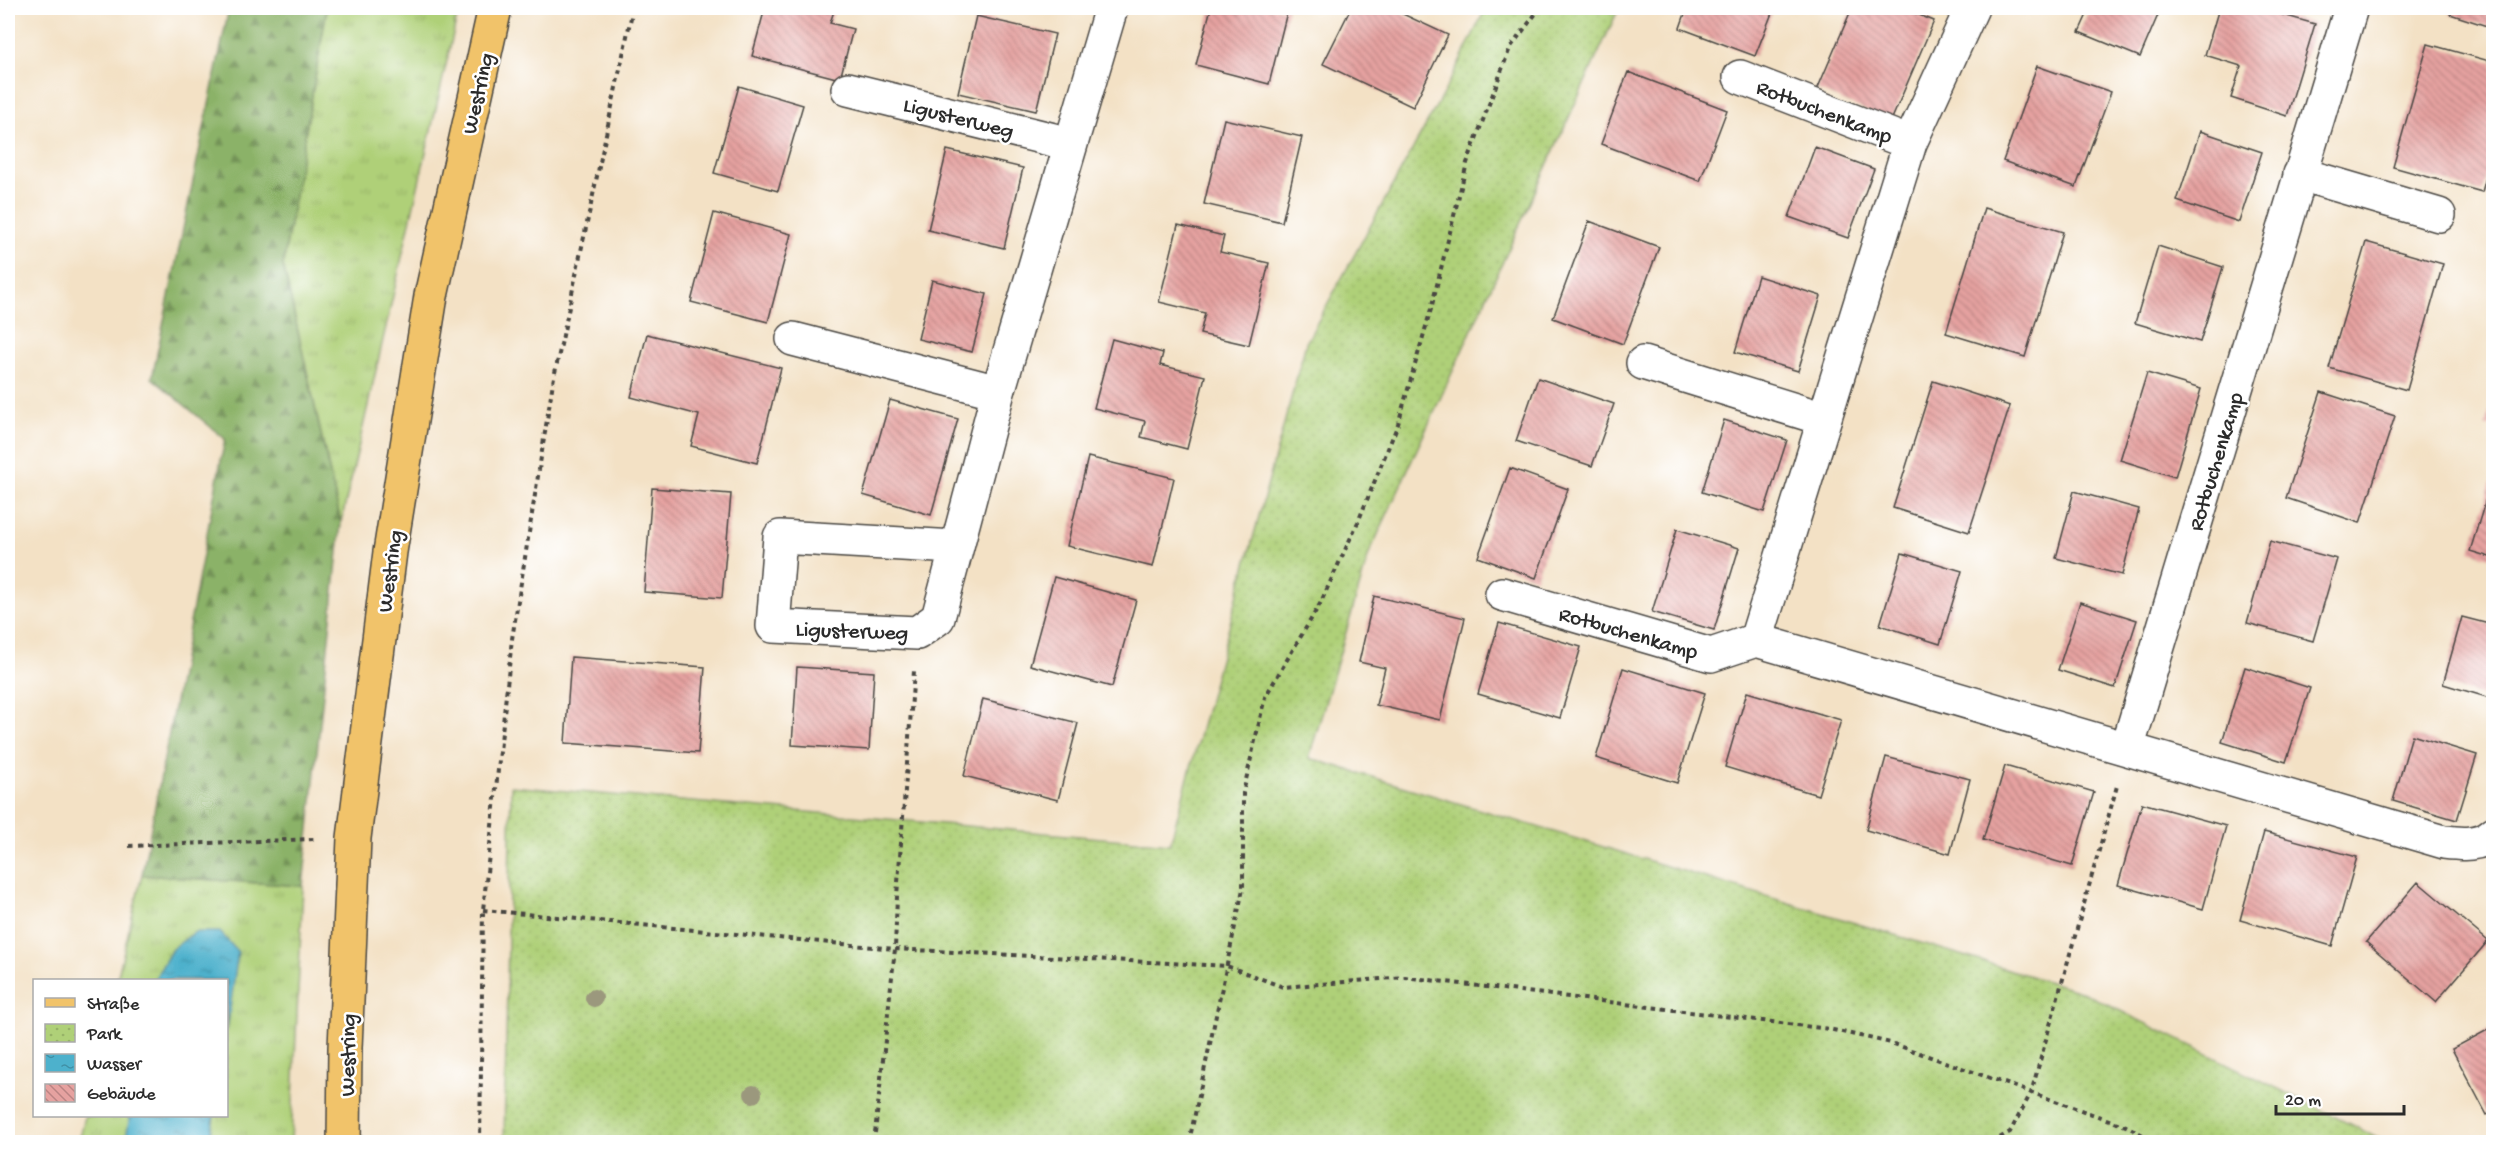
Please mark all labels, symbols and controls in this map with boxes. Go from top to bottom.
street label: Westring [458,51,502,137]
street label: Rotbuchenkamp [1752,76,1895,152]
street label: Ligusterweg [900,94,1016,146]
street label: Rotbuchenkamp [2184,390,2251,535]
street label: Westring [373,529,411,614]
street label: Rotbuchenkamp [1555,603,1701,667]
street label: Ligusterweg [795,618,909,648]
legend [33,979,228,1117]
text: Straße [87,995,140,1016]
street label: Westring [336,1014,364,1097]
text: Park [86,1025,123,1046]
text: Wasser [87,1055,143,1076]
scale bar [2276,1078,2404,1116]
text: Gebäude [87,1085,156,1106]
text: 20 m [2285,1091,2321,1112]

